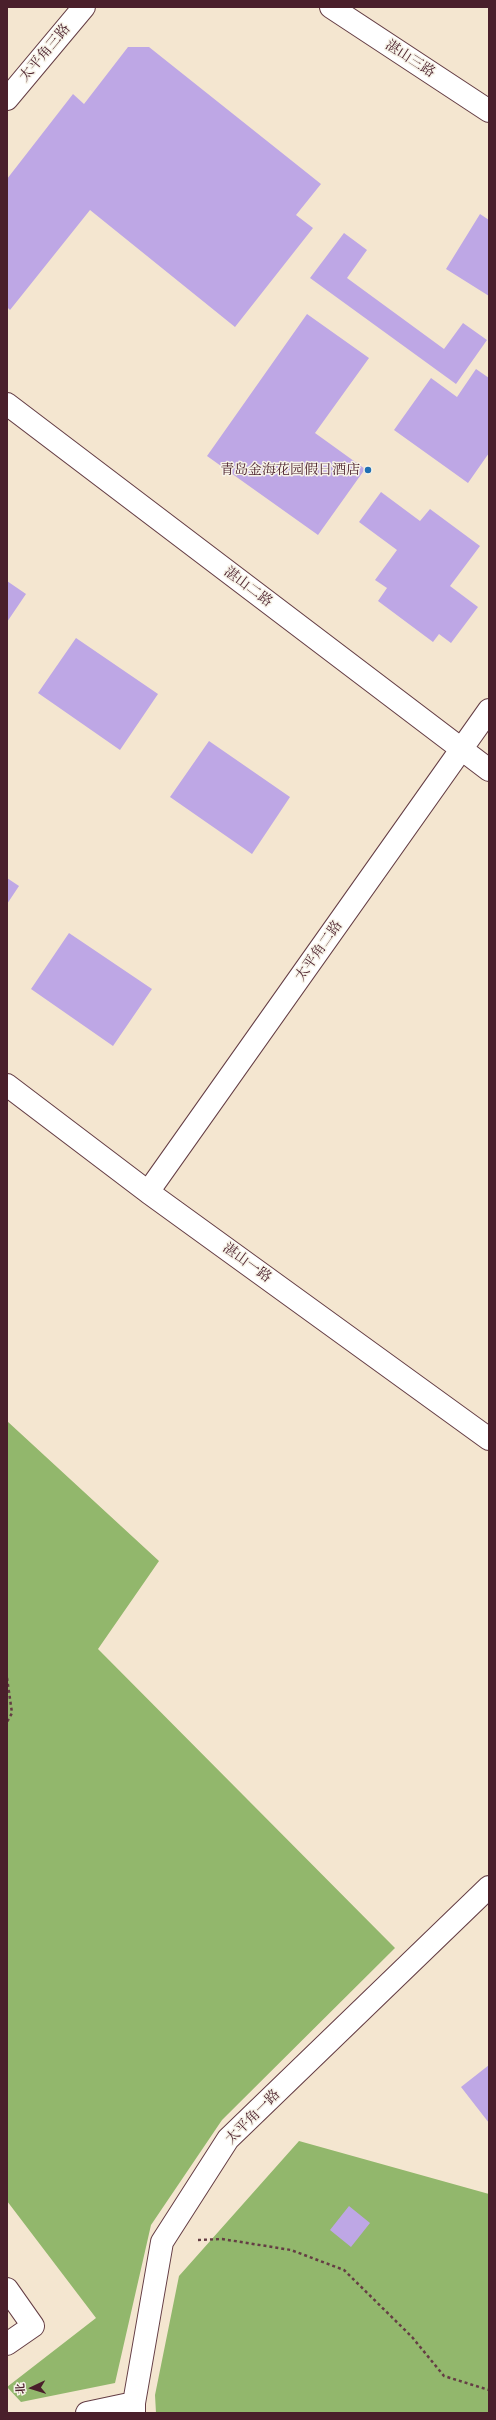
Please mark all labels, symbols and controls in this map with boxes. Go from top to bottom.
street label: 太平角三路 [16,21,74,85]
street label: 湛山三路 [382,37,438,81]
place label: 青岛金海花园假日酒店 [220,462,360,478]
marker: 青岛金海花园假日酒店 [363,465,373,475]
street label: 湛山二路 [221,563,275,611]
street label: 太平角二路 [292,918,346,984]
street label: 湛山一路 [219,1240,275,1286]
street label: 太平角一路 [222,2086,284,2148]
north arrow [12,2368,52,2408]
text: 北 [13,2383,27,2395]

